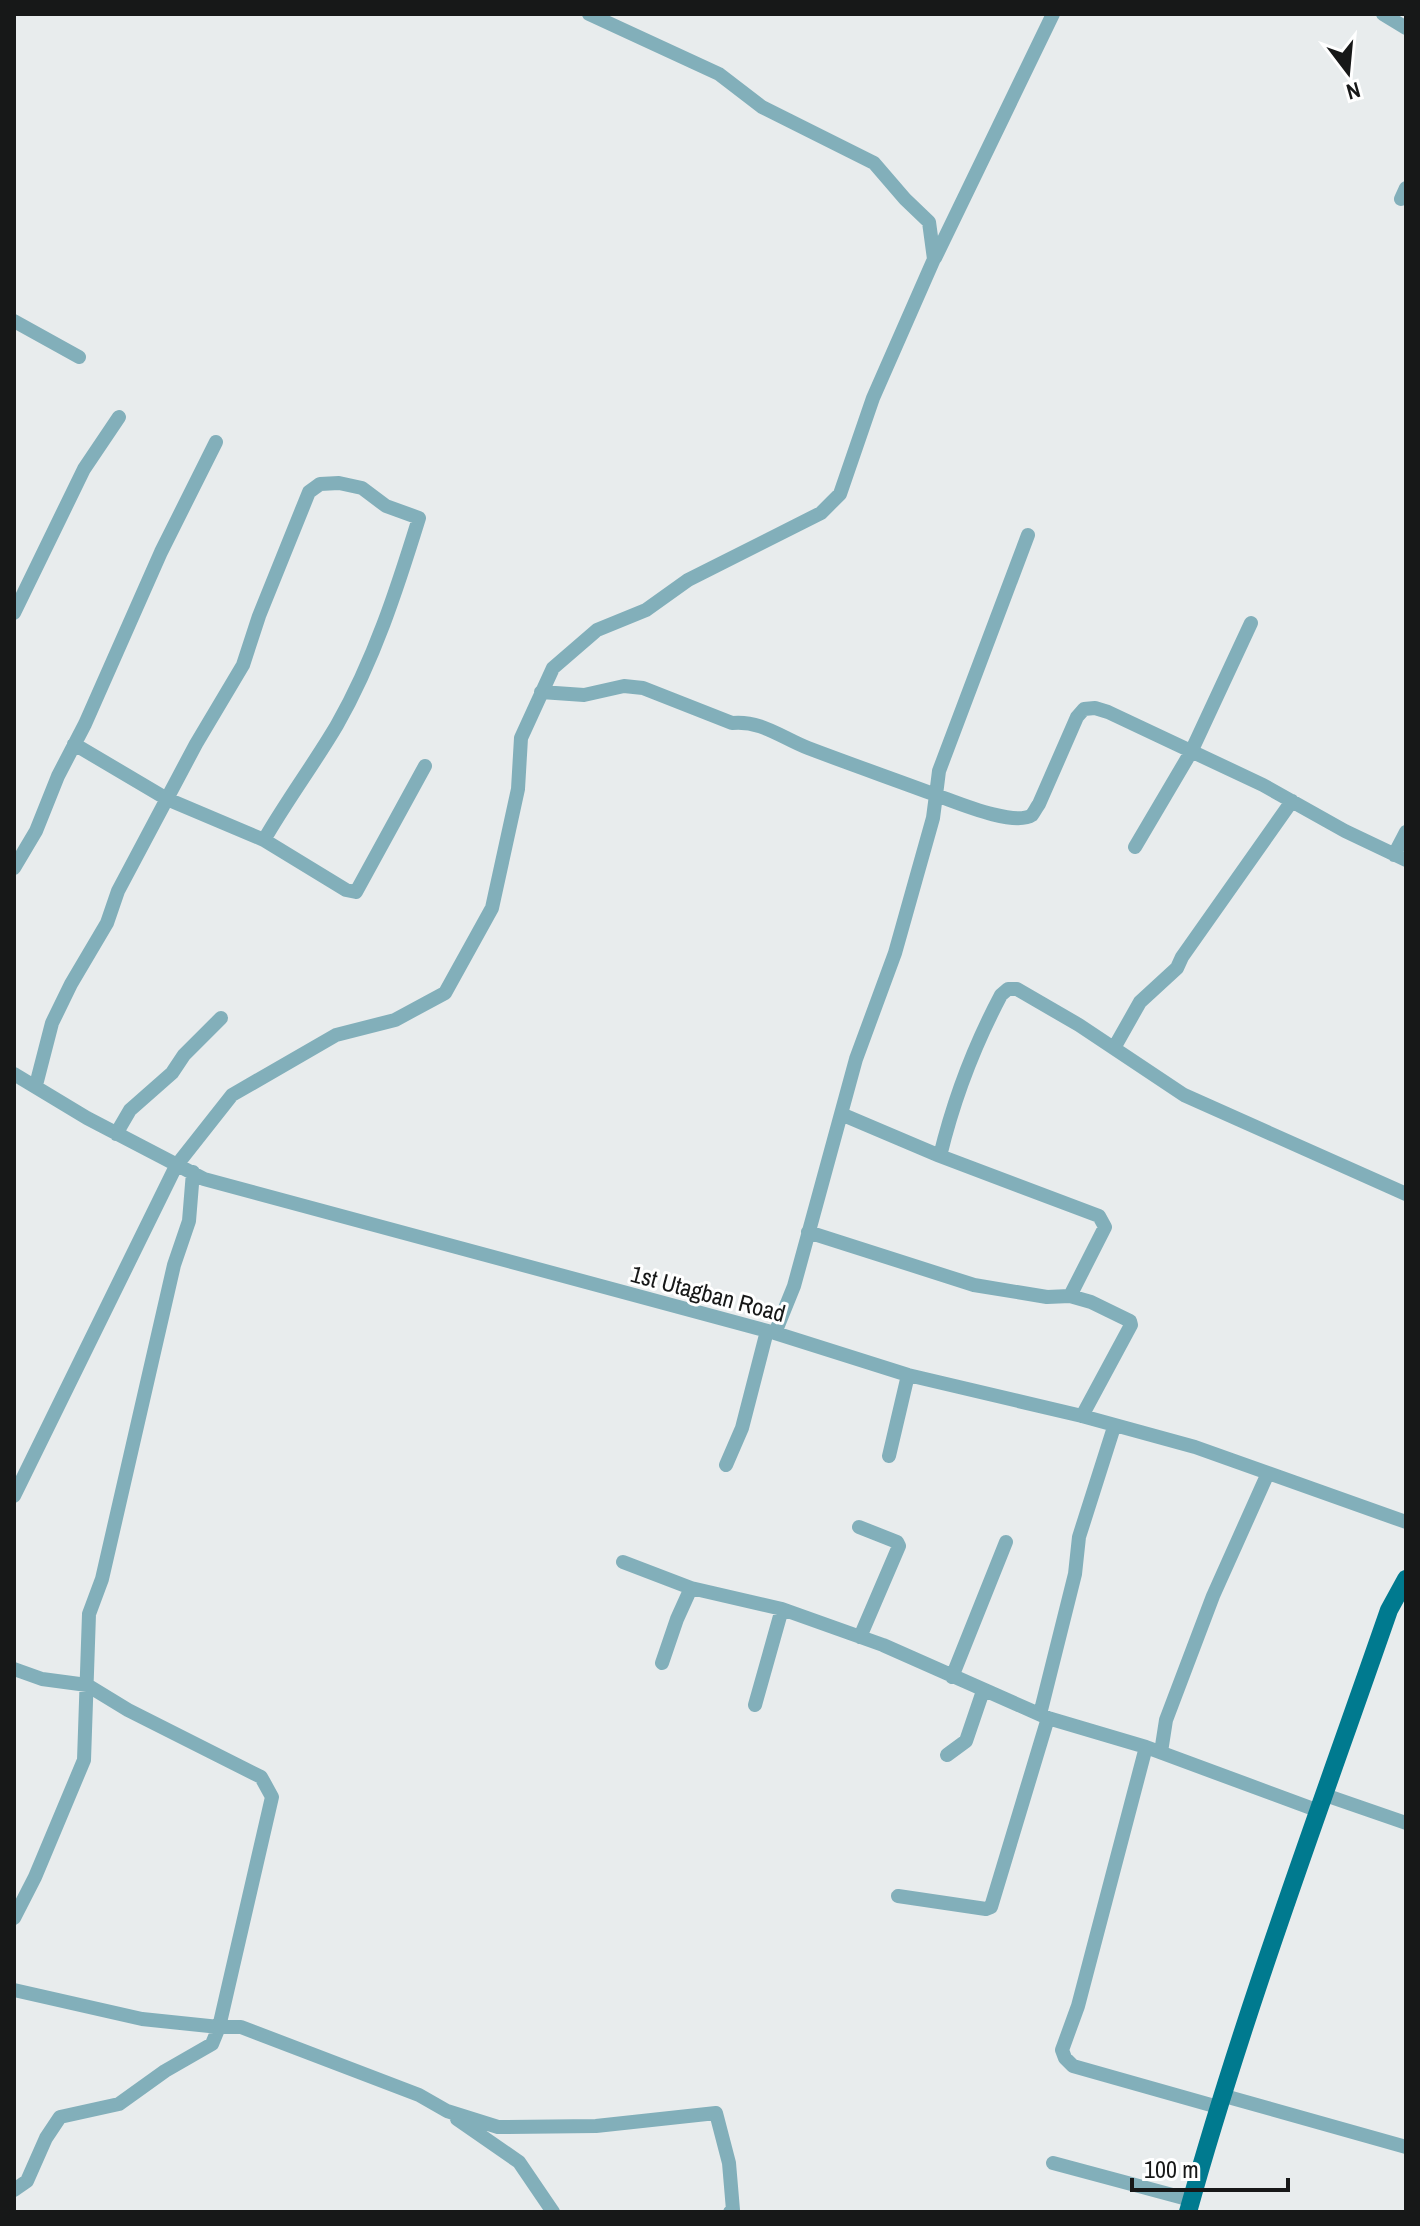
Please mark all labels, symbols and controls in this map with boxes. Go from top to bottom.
north arrow [1308,32,1388,112]
text: N [1343,75,1364,107]
street label: 1st Utagban Road [628,1257,789,1329]
scale bar [1132,2142,1288,2192]
text: 100 m [1144,2153,1199,2185]

